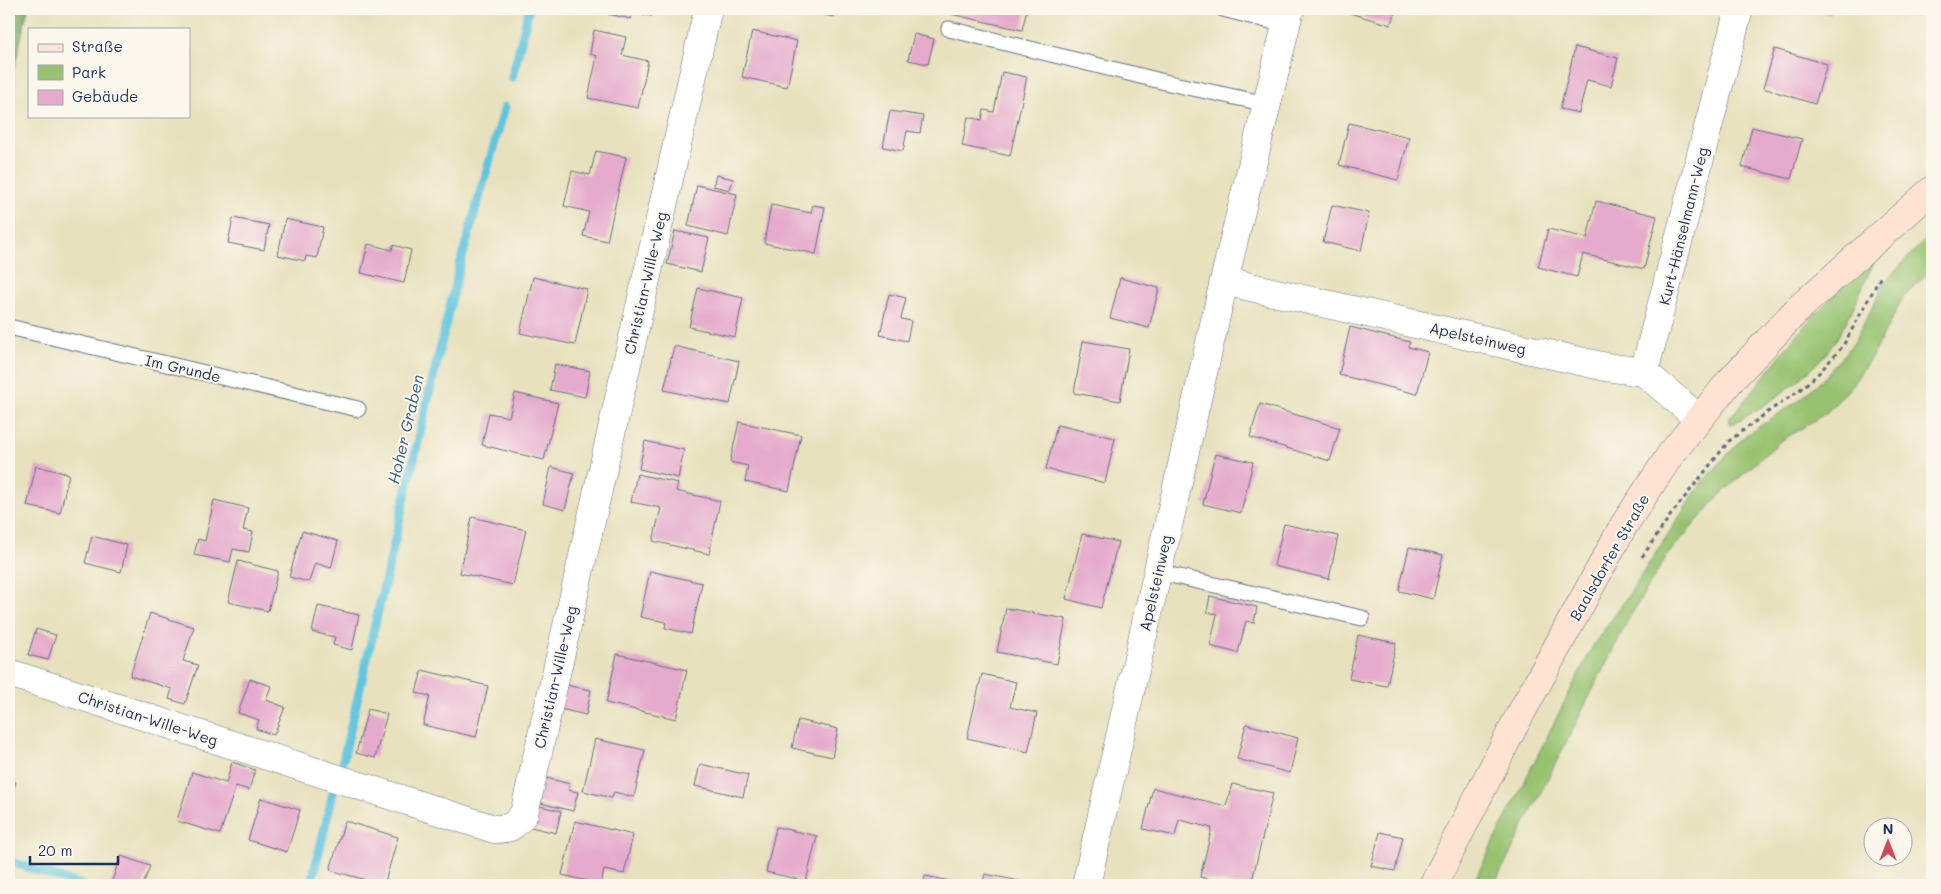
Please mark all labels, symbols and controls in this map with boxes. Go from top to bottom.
legend [28,28,190,118]
text: Straße [72,36,123,56]
text: Park [72,62,106,82]
text: Gebäude [72,86,138,106]
street label: Kurt-Hänselmann-Weg [1654,145,1712,307]
street label: Christian-Wille-Weg [619,209,671,356]
street label: Apelsteinweg [1428,317,1528,359]
street label: Im Grunde [143,350,223,386]
water label: Hoher Graben [382,372,428,486]
street label: Baalsdorfer Straße [1565,490,1653,624]
street label: Apelsteinweg [1134,533,1176,633]
street label: Christian-Wille-Weg [529,603,581,750]
street label: Christian-Wille-Weg [76,686,221,750]
north arrow [1864,816,1914,866]
text: N [1883,819,1893,838]
scale bar [30,834,118,866]
text: 20 m [38,840,72,860]

